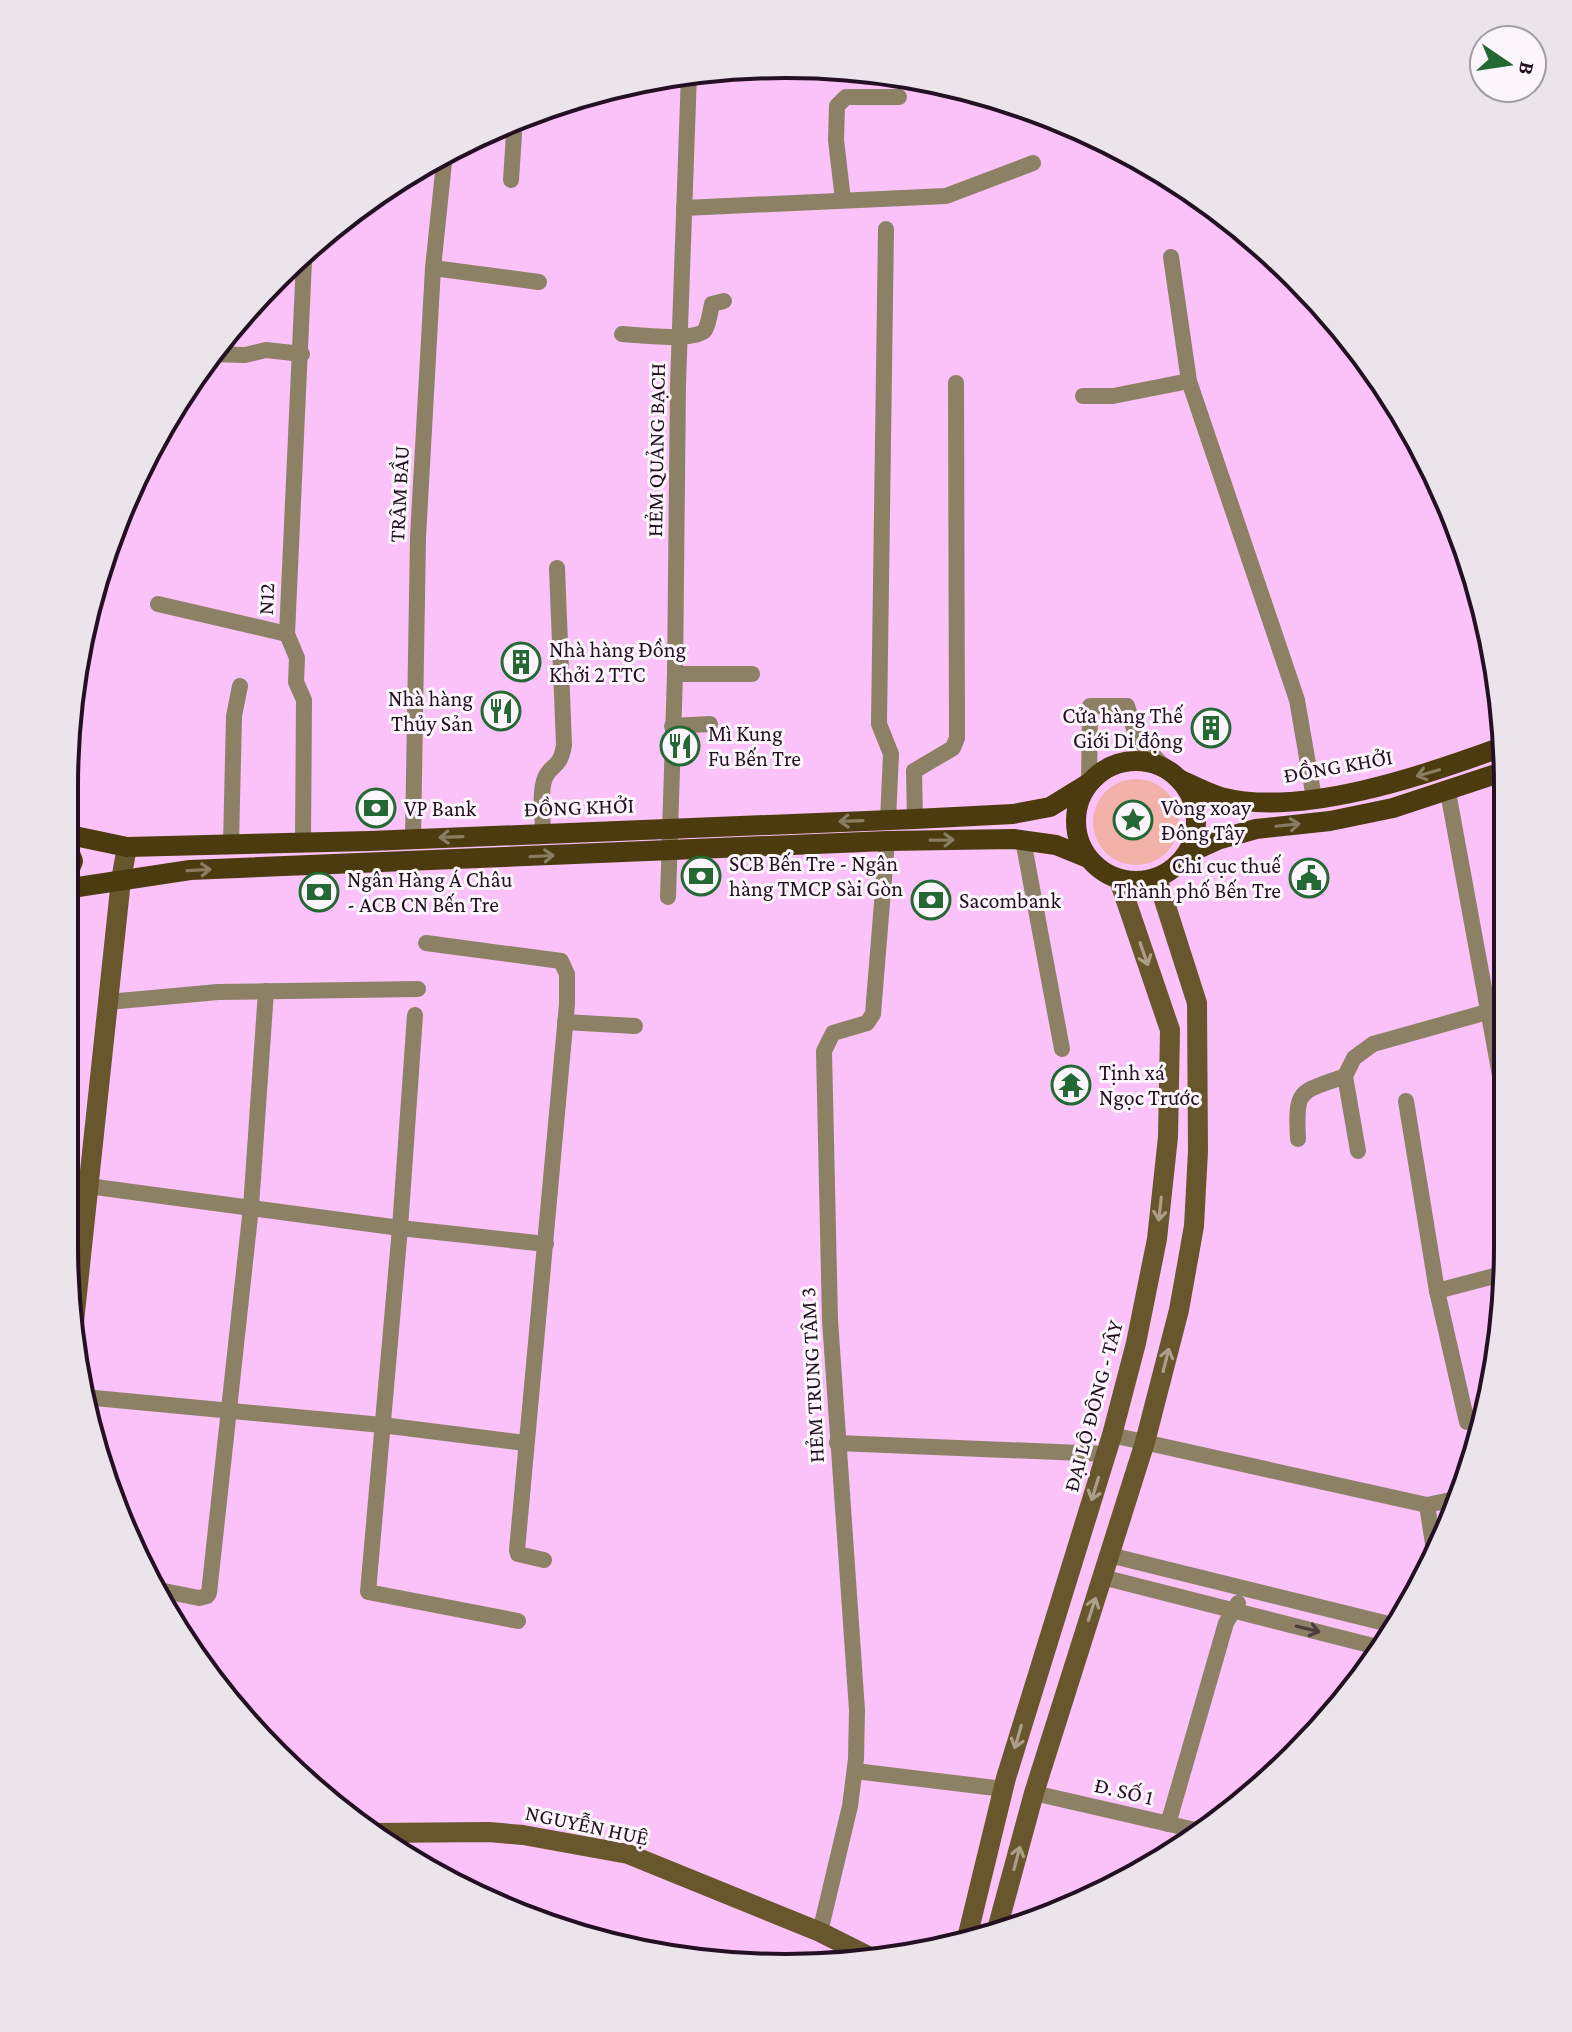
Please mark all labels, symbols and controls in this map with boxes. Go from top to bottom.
north arrow [1468,24,1548,104]
text: B [1513,59,1541,78]
street label: HẺM QUẢNG BẠCH [642,363,670,537]
street label: TRÂM BẦU [383,445,414,543]
street label: N12 [253,582,279,616]
place label: Nhà hàng Đồng Khởi 2 TTC [549,637,687,687]
building icon: Nhà hàng Đồng Khởi 2 TTC [500,641,542,683]
place label: Nhà hàng Thủy Sản [388,686,473,736]
restaurant icon: Nhà hàng Thủy Sản [480,690,522,732]
place label: Cửa hàng Thế Giới Di động [1062,703,1184,753]
building icon: Cửa hàng Thế Giới Di động [1190,707,1232,749]
place label: Mì Kung Fu Bến Tre [708,721,801,771]
restaurant icon: Mì Kung Fu Bến Tre [659,725,701,767]
street label: ĐỒNG KHỞI [1281,742,1395,788]
one-way arrow [1416,766,1442,781]
bank icon: VP Bank [355,787,397,829]
street label: ĐỒNG KHỞI [523,791,635,821]
place label: Vòng xoay Đông Tây [1161,795,1252,845]
place label: VP Bank [404,796,477,821]
place icon: Vòng xoay Đông Tây [1112,799,1154,841]
one-way arrow [838,814,865,829]
one-way arrow [1274,818,1301,833]
one-way arrow [438,829,465,844]
one-way arrow [928,833,955,848]
one-way arrow [529,848,555,863]
place label: SCB Bến Tre - Ngân hàng TMCP Sài Gòn [729,851,903,901]
place label: Chi cục thuế Thành phố Bến Tre [1114,853,1282,903]
bank icon: SCB Bến Tre - Ngân hàng TMCP Sài Gòn [680,855,722,897]
public building icon: Chi cục thuế Thành phố Bến Tre [1288,857,1330,899]
one-way arrow [185,863,212,878]
place label: Ngân Hàng Á Châu - ACB CN Bến Tre [347,867,513,917]
bank icon: Ngân Hàng Á Châu - ACB CN Bến Tre [298,871,340,913]
bank icon: Sacombank [910,879,952,921]
place label: Sacombank [959,888,1061,913]
one-way arrow [1138,941,1153,966]
place label: Tịnh xá Ngọc Trước [1099,1060,1199,1110]
temple icon: Tịnh xá Ngọc Trước [1050,1064,1092,1106]
one-way arrow [1153,1195,1168,1222]
street label: HẺM TRUNG TÂM 3 [795,1286,829,1464]
street label: ĐẠI LỘ ĐÔNG - TÂY [1058,1317,1128,1494]
one-way arrow [1159,1348,1174,1373]
one-way arrow [1087,1476,1102,1502]
one-way arrow [1085,1597,1100,1623]
one-way arrow [1295,1623,1321,1638]
one-way arrow [1010,1724,1025,1750]
street label: Đ. SỐ 1 [1092,1770,1156,1810]
street label: NGUYỄN HUỆ [523,1799,651,1850]
one-way arrow [1010,1846,1025,1871]

